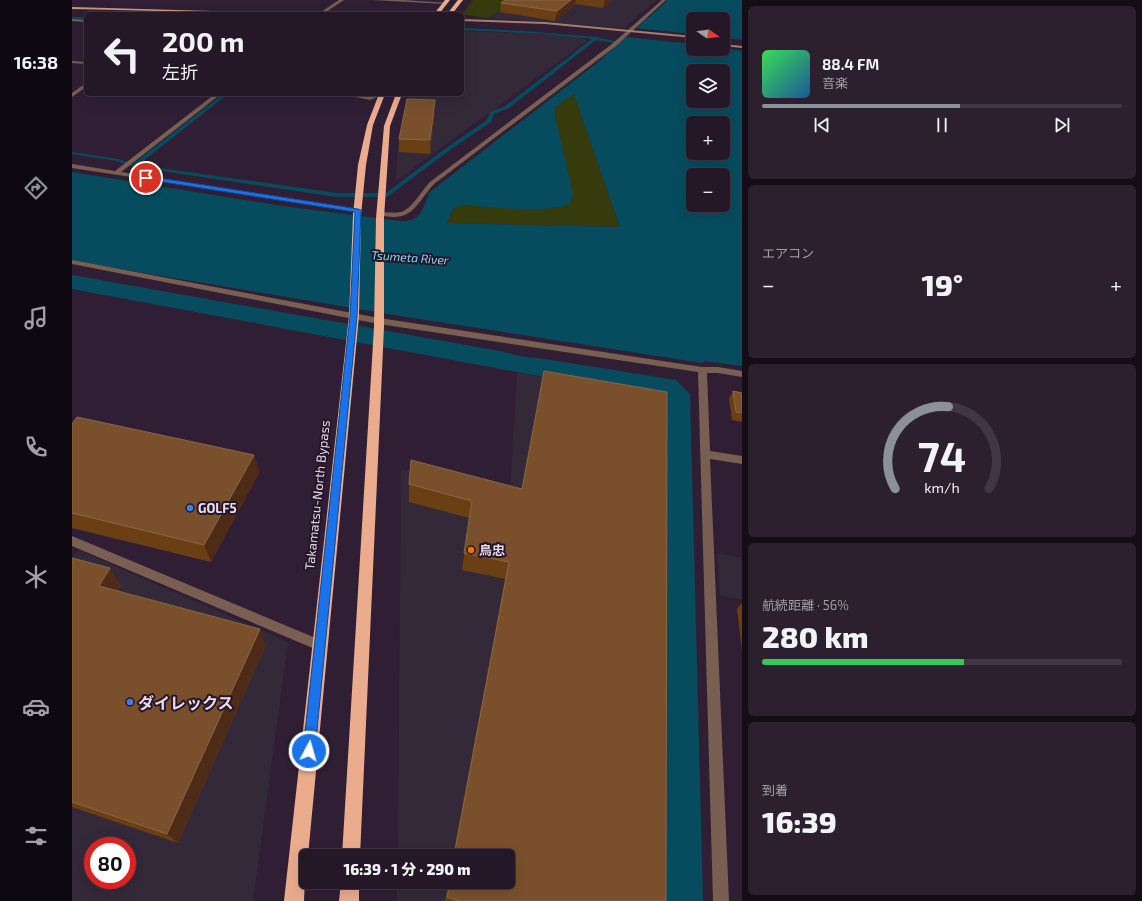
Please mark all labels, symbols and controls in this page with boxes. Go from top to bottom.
north arrow [686,12,730,56]
map controls [686,12,730,212]
text: 200 m [162,24,244,58]
icon: left [96,28,148,80]
text: 16:38 [14,51,58,73]
text: 88.4 FM [822,55,879,73]
text: 左折 [162,61,198,83]
button: layers [686,64,730,108]
text: 音楽 [822,75,848,91]
icon: previous [811,114,833,136]
icon: pause [931,114,953,136]
icon: next [1051,114,1073,136]
button: + [686,116,730,160]
pin [129,161,163,195]
icon: arrive [135,167,157,189]
button: − [686,168,730,212]
icon: directions [22,174,50,202]
text: エアコン [762,245,814,261]
water label: Tsumeta River [371,247,449,267]
text: 19° [922,266,963,302]
text: − [762,271,775,297]
text: + [1110,271,1122,297]
icon: music [22,304,50,332]
street label: Takamatsu-North Bypass [301,419,333,571]
text: 74 [918,429,966,479]
icon: phone [22,433,50,461]
text: km/h [924,478,960,495]
place label: GOLF5 [198,500,237,516]
marker: GOLF5 [185,503,195,513]
place label: 鳥忠 [479,542,505,558]
marker: 鳥忠 [466,545,476,555]
icon: climate [22,563,50,591]
text: 航続距離 · 56% [762,597,849,613]
text: 280 km [762,618,869,654]
icon: car [22,693,50,721]
place label: ダイレックス [138,693,234,712]
marker: ダイレックス [125,697,135,707]
position arrow [288,730,330,772]
text: 到着 [762,782,788,798]
text: 16:39 [762,803,837,839]
icon: filters [22,822,50,850]
speed limit sign: 80 [84,837,136,889]
text: 16:39 · 1 分 · 290 m [344,860,470,878]

